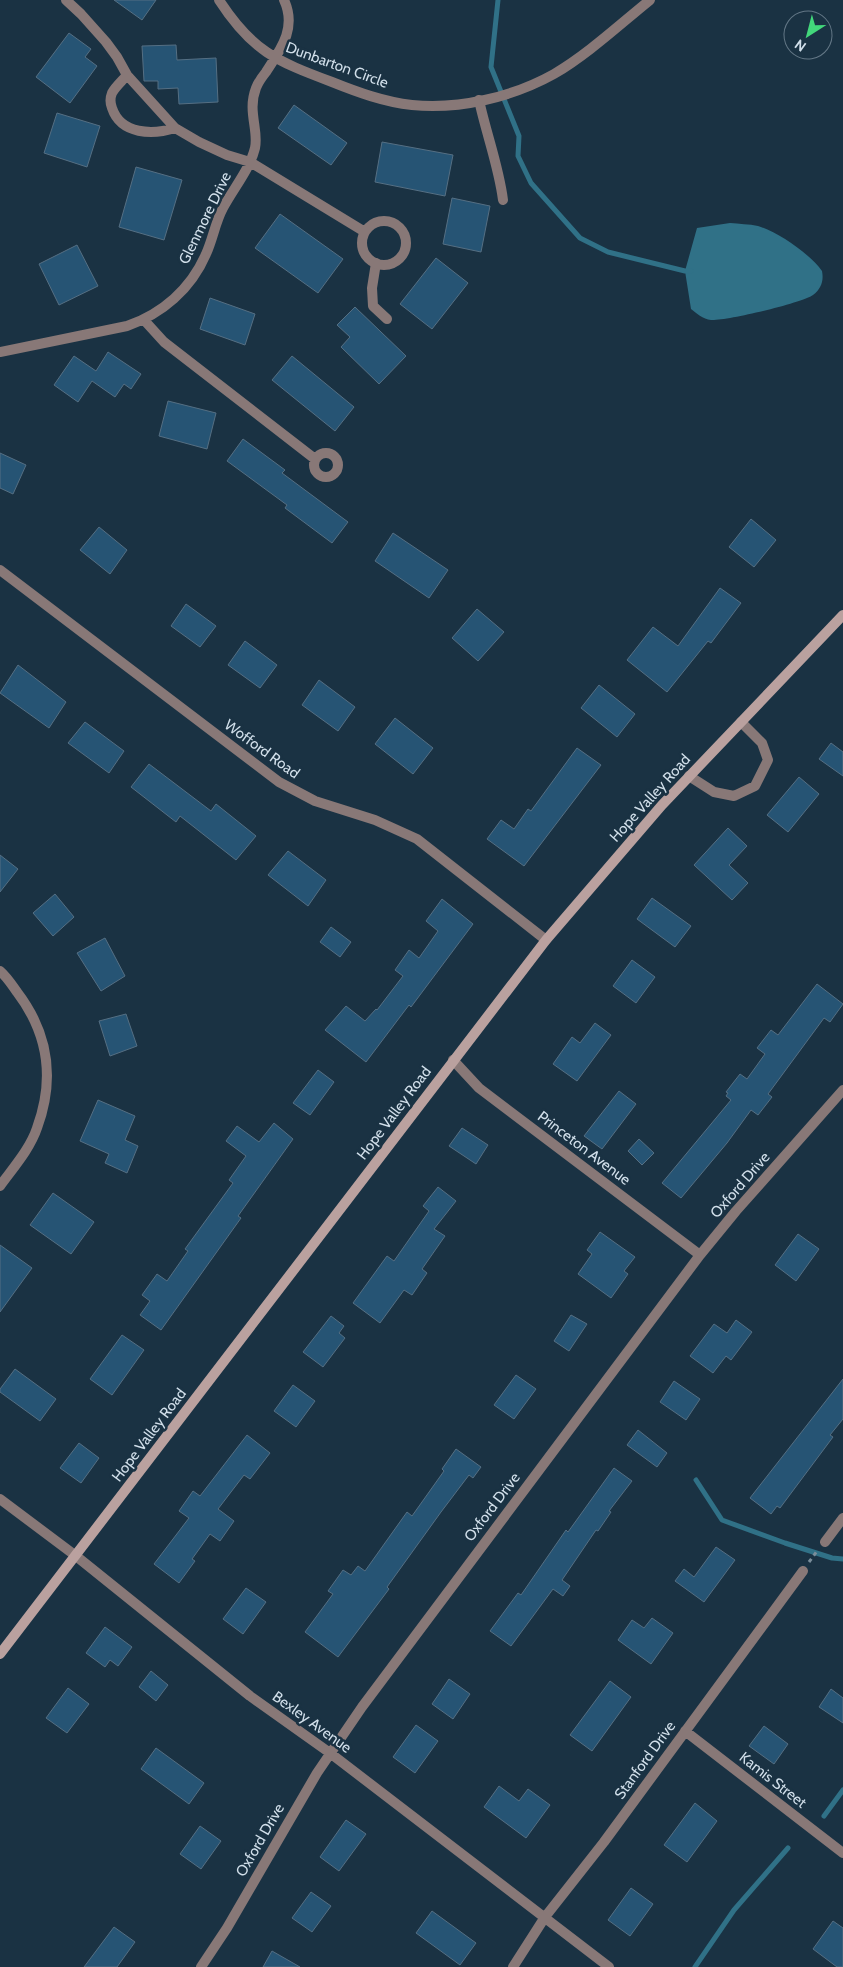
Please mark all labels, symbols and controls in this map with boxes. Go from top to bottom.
north arrow [783,10,833,60]
text: N [791,35,810,56]
street label: Dunbarton Circle [283,38,391,92]
street label: Glenmore Drive [175,169,235,267]
street label: Wofford Road [221,716,303,782]
street label: Hope Valley Road [606,750,694,846]
street label: Hope Valley Road [353,1063,435,1163]
street label: Princeton Avenue [534,1107,634,1189]
street label: Oxford Drive [706,1148,774,1222]
street label: Hope Valley Road [108,1385,190,1485]
street label: Oxford Drive [460,1469,524,1545]
street label: Bexley Avenue [269,1687,355,1757]
street label: Stanford Drive [611,1717,680,1803]
street label: Kamis Street [736,1748,810,1812]
street label: Oxford Drive [232,1800,288,1880]

